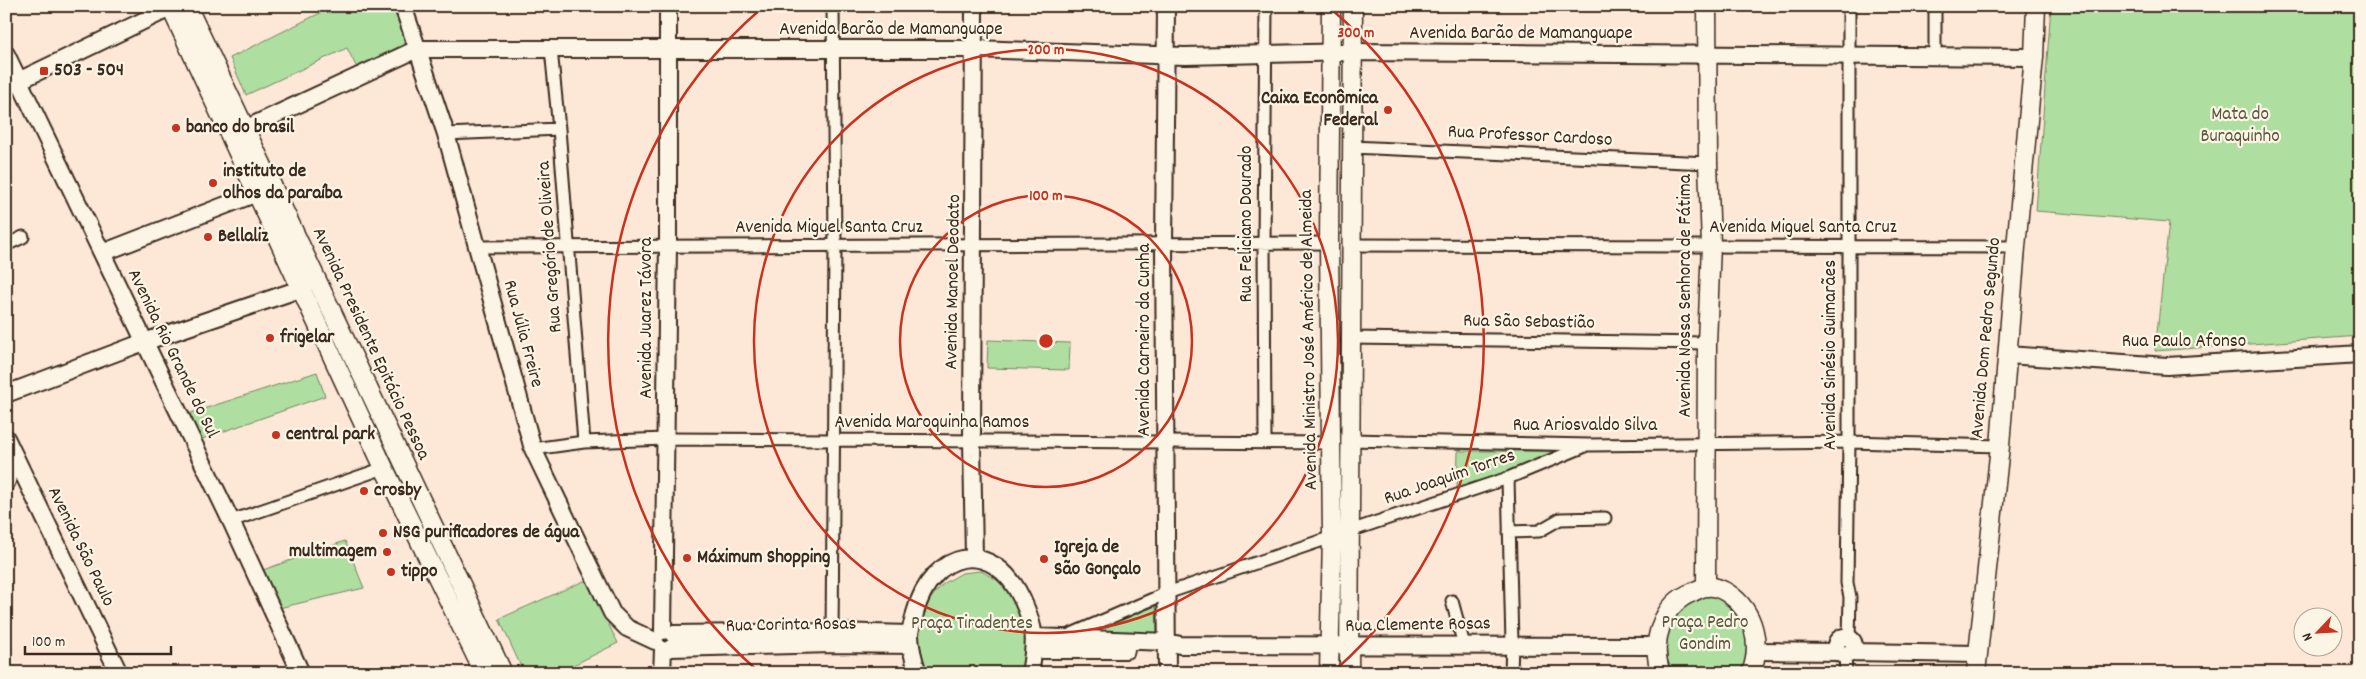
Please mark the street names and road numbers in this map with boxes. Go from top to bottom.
street label: Avenida Barão de Mamanguape [779,17,1003,44]
street label: Avenida Barão de Mamanguape [1409,21,1633,48]
street label: Rua Professor Cardoso [1447,119,1613,155]
street label: Rua Feliciano Dourado [1234,146,1261,302]
street label: Rua Gregório de Oliveira [531,159,570,334]
street label: Avenida Nossa Senhora de Fátima [1673,173,1700,418]
street label: Avenida Ministro José Américo de Almeida [1294,188,1326,490]
street label: Avenida Manoel Deodato [939,194,969,370]
street label: Avenida Miguel Santa Cruz [735,215,923,242]
street label: Avenida Miguel Santa Cruz [1709,215,1897,242]
street label: Avenida Presidente Epitácio Pessoa [304,223,436,466]
street label: Avenida Juarez Távora [634,236,661,399]
street label: Avenida Dom Pedro Segundo [1965,236,2009,440]
street label: Avenida Carneiro da Cunha [1132,242,1159,437]
street label: Avenida Sinésio Guimarães [1818,260,1845,450]
street label: Avenida Rio Grande do Sul [119,265,225,444]
street label: Rua Júlia Freire [495,277,549,391]
street label: Rua São Sebastião [1463,308,1595,338]
street label: Rua Paulo Afonso [2122,329,2246,356]
street label: Avenida Maroquinha Ramos [834,410,1030,437]
street label: Rua Ariosvaldo Silva [1513,413,1658,440]
street label: Rua Joaquim Torres [1381,443,1519,513]
street label: Avenida São Paulo [39,482,121,612]
street label: Rua Corinta Rosas [725,611,857,641]
street label: Rua Clemente Rosas [1345,611,1491,641]

